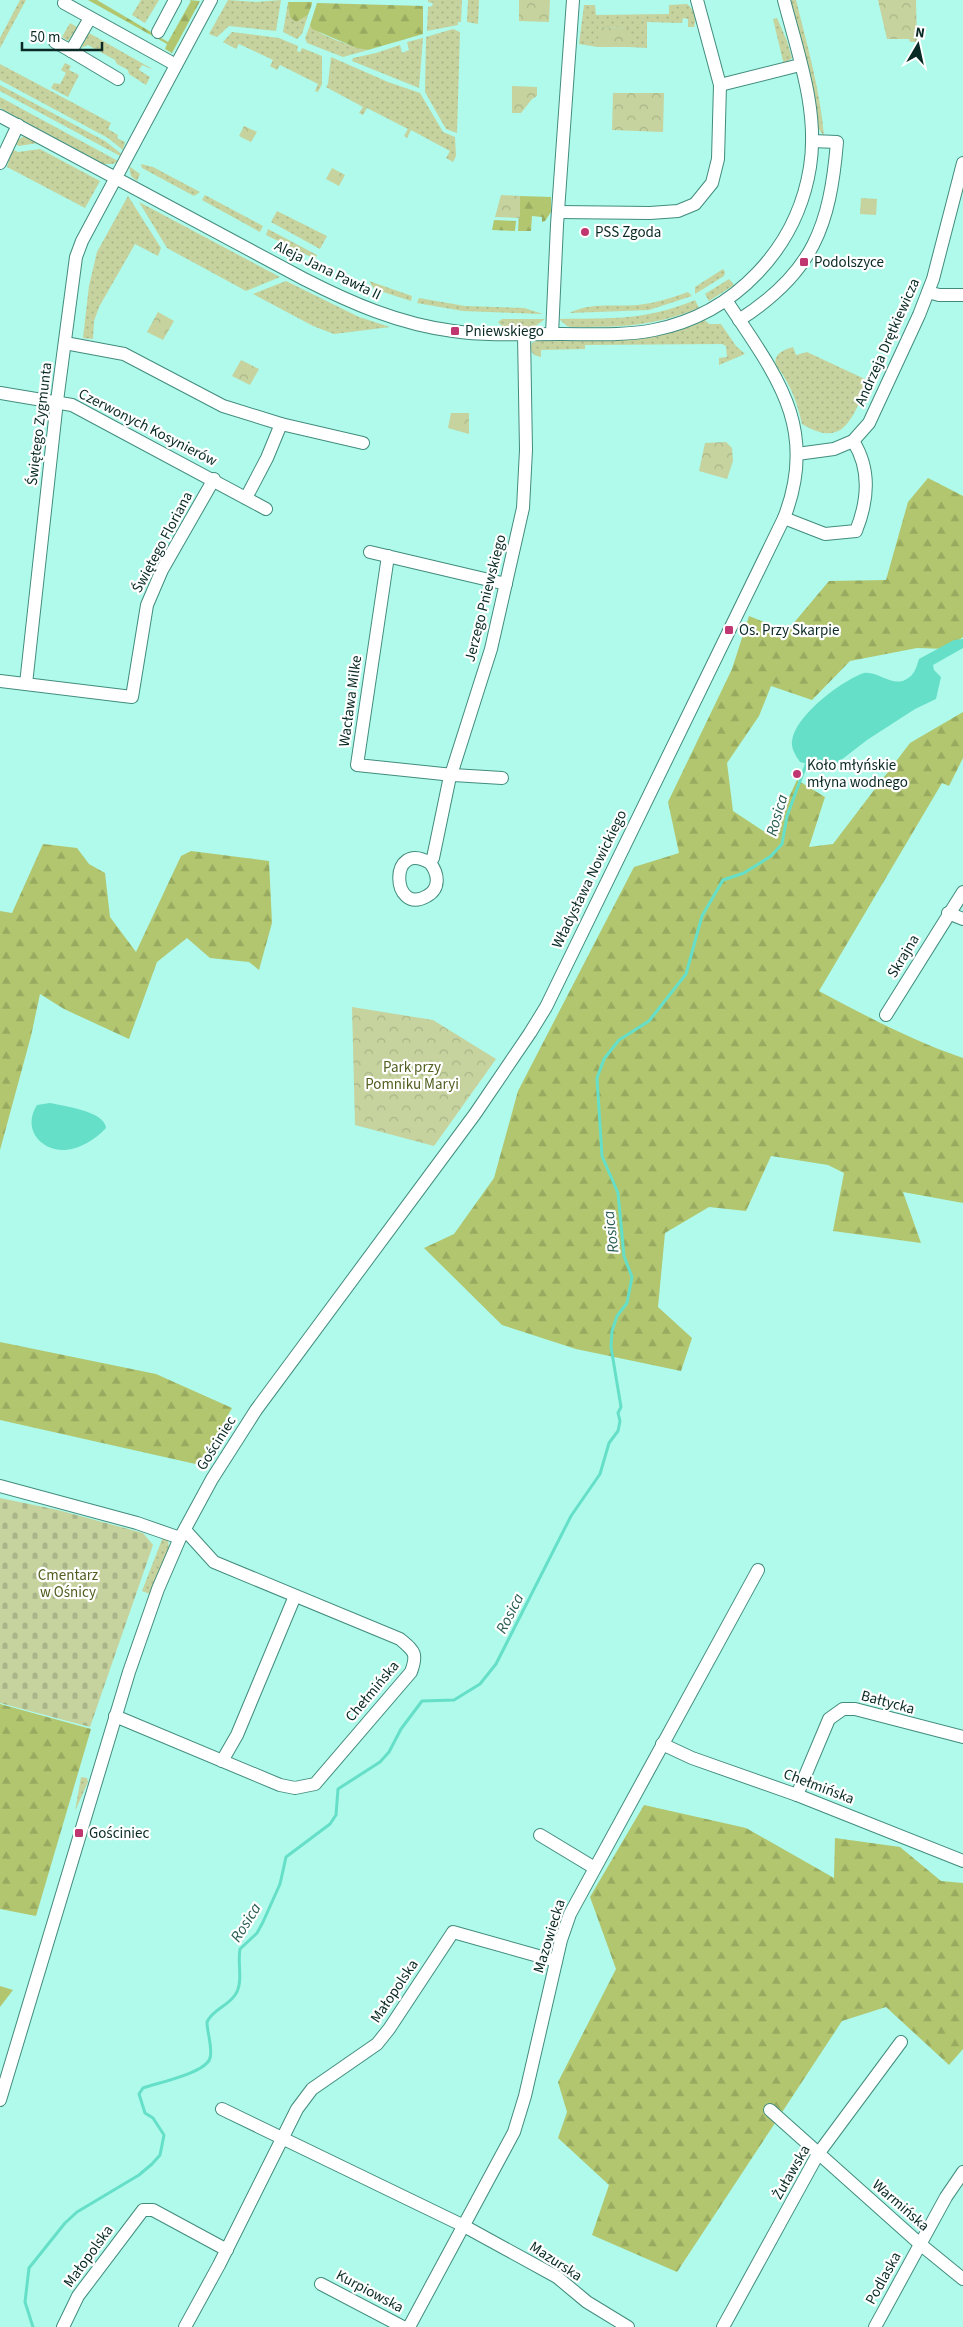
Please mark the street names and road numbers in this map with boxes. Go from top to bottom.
street label: Aleja Jana Pawła II [271,236,385,305]
street label: Andrzeja Drętkiewicza [850,275,925,409]
street label: Świętego Zygmunta [22,361,57,487]
street label: Czerwonych Kosynierów [75,383,221,472]
street label: Świętego Floriana [127,488,198,597]
street label: Jerzego Pniewskiego [459,532,511,664]
street label: Wacława Milke [334,654,367,748]
street label: Władysława Nowickiego [547,806,632,952]
street label: Skrajna [882,931,925,982]
street label: Gościniec [192,1412,241,1474]
street label: Chełmińska [341,1656,404,1726]
street label: Bałtycka [859,1685,917,1720]
street label: Chełmińska [780,1763,857,1810]
street label: Mazowiecka [528,1897,571,1976]
street label: Małopolska [365,1955,423,2027]
street label: Żuławska [767,2141,815,2203]
street label: Warmińska [867,2175,934,2236]
street label: Małopolska [59,2221,118,2292]
street label: Mazurska [525,2237,586,2286]
street label: Podlaska [860,2248,906,2308]
street label: Kurpiowska [332,2265,407,2318]

